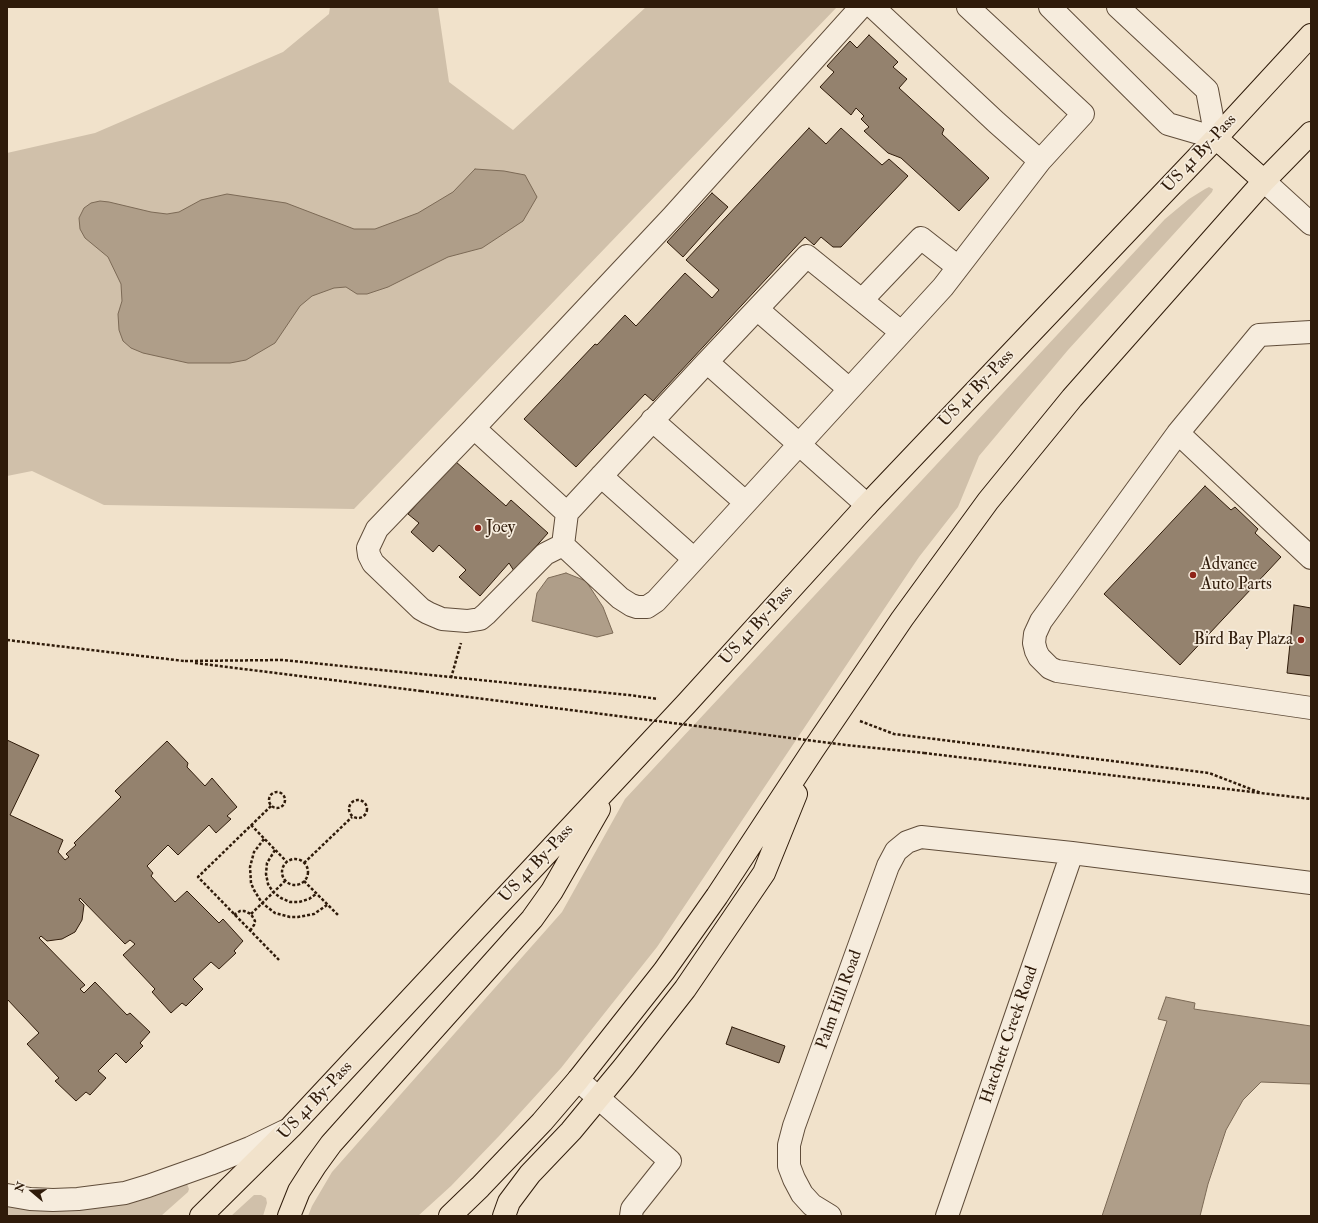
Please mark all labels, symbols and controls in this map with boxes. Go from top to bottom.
street label: US 41 By-Pass [1158,110,1242,198]
street label: US 41 By-Pass [935,346,1019,432]
place label: Joey [486,518,515,538]
marker: Joey [473,523,483,533]
place label: Advance Auto Parts [1201,555,1272,595]
marker: Advance Auto Parts [1188,570,1198,580]
street label: US 41 By-Pass [716,582,798,670]
place label: Bird Bay Plaza [1194,630,1293,650]
marker: Bird Bay Plaza [1296,635,1306,645]
street label: US 41 By-Pass [495,820,579,908]
street label: Palm Hill Road [813,948,867,1052]
street label: Hatchett Creek Road [977,964,1043,1106]
street label: US 41 By-Pass [274,1057,358,1145]
north arrow [12,1171,52,1211]
text: N [12,1180,28,1194]

